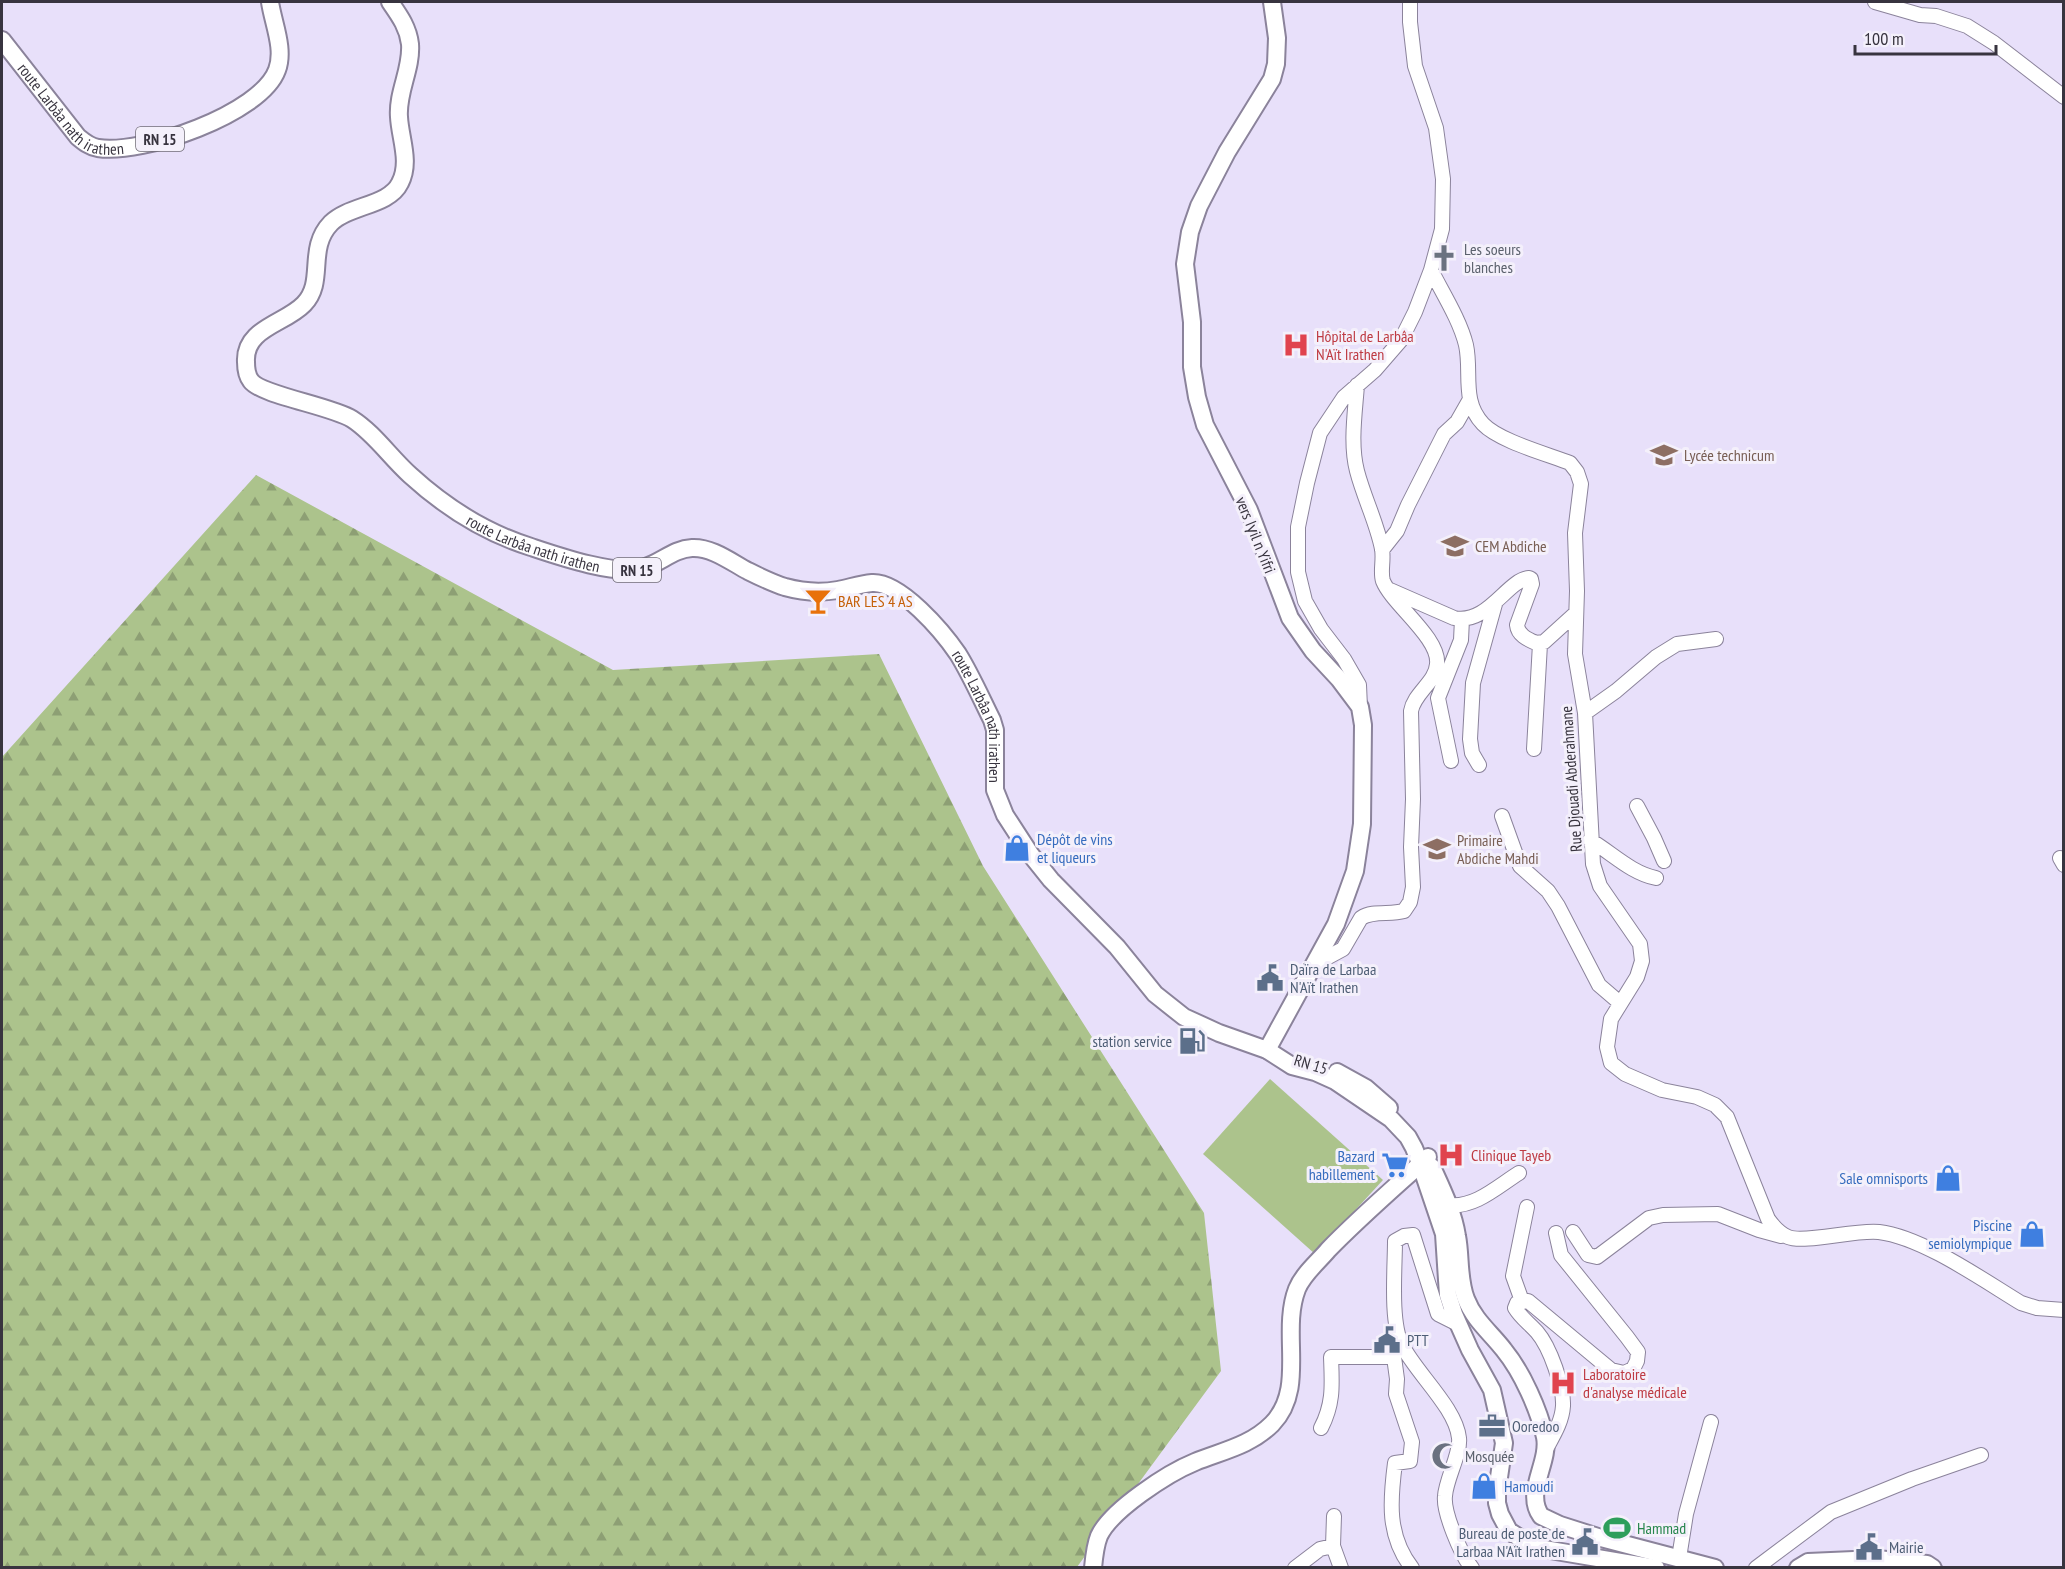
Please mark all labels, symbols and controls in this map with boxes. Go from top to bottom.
scale bar [1855,18,1996,56]
text: 100 m [1864,27,1904,50]
street label: route Larbâa nath irathen [14,59,125,159]
road number: RN 15 [136,127,184,151]
place label: Les soeurs blanches [1464,239,1521,277]
church icon: Les soeurs blanches [1429,243,1459,273]
place label: Hôpital de Larbâa N'Aït Irathen [1316,326,1414,364]
hospital icon: Hôpital de Larbâa N'Aït Irathen [1281,330,1311,360]
school or university icon: Lycée technicum [1649,440,1679,470]
place label: Lycée technicum [1684,445,1774,465]
street label: vers Iγil n Yifri [1232,494,1280,576]
street label: route Larbâa nath irathen [463,510,602,576]
school or university icon: CEM Abdiche [1440,531,1470,561]
place label: CEM Abdiche [1475,536,1547,556]
road number: RN 15 [613,558,661,582]
bar icon: BAR LES 4 AS [803,586,833,616]
place label: BAR LES 4 AS [838,591,913,611]
street label: route Larbâa nath irathen [948,646,1005,783]
street label: Rue Djouadi Abderahmane [1556,705,1586,853]
place label: Dépôt de vins et liqueurs [1037,829,1113,867]
place label: Primaire Abdiche Mahdi [1457,830,1539,868]
shop icon: Dépôt de vins et liqueurs [1002,833,1032,863]
school or university icon: Primaire Abdiche Mahdi [1422,834,1452,864]
place label: Daïra de Larbaa N'Aït Irathen [1290,959,1376,997]
public building icon: Daïra de Larbaa N'Aït Irathen [1255,963,1285,993]
fuel station icon: station service [1177,1026,1207,1056]
place label: station service [1092,1031,1172,1051]
street label: RN 15 [1292,1049,1330,1079]
hospital icon: Clinique Tayeb [1436,1140,1466,1170]
place label: Clinique Tayeb [1471,1145,1551,1165]
place label: Bazard habillement [1309,1146,1376,1184]
supermarket icon: Bazard habillement [1380,1150,1410,1180]
shop icon: Sale omnisports [1933,1163,1963,1193]
place label: Sale omnisports [1839,1168,1928,1188]
place label: Piscine semiolympique [1928,1215,2012,1253]
shop icon: Piscine semiolympique [2017,1219,2047,1249]
public building icon: PTT [1372,1325,1402,1355]
place label: PTT [1407,1330,1429,1350]
place label: Laboratoire d'analyse médicale [1583,1364,1687,1402]
hospital icon: Laboratoire d'analyse médicale [1548,1368,1578,1398]
office icon: Ooredoo [1477,1411,1507,1441]
place label: Ooredoo [1512,1416,1560,1436]
mosque icon: Mosquée [1430,1441,1460,1471]
place label: Mosquée [1465,1446,1514,1466]
shop icon: Hamoudi [1469,1471,1499,1501]
place label: Hamoudi [1504,1476,1554,1496]
sports icon: Hammad [1602,1513,1632,1543]
place label: Hammad [1637,1518,1686,1538]
place label: Bureau de poste de Larbaa N'Aït Irathen [1456,1523,1565,1561]
public building icon: Bureau de poste de Larbaa N'Aït Irathen [1570,1527,1600,1557]
public building icon: Mairie [1854,1532,1884,1562]
place label: Mairie [1889,1537,1924,1557]

